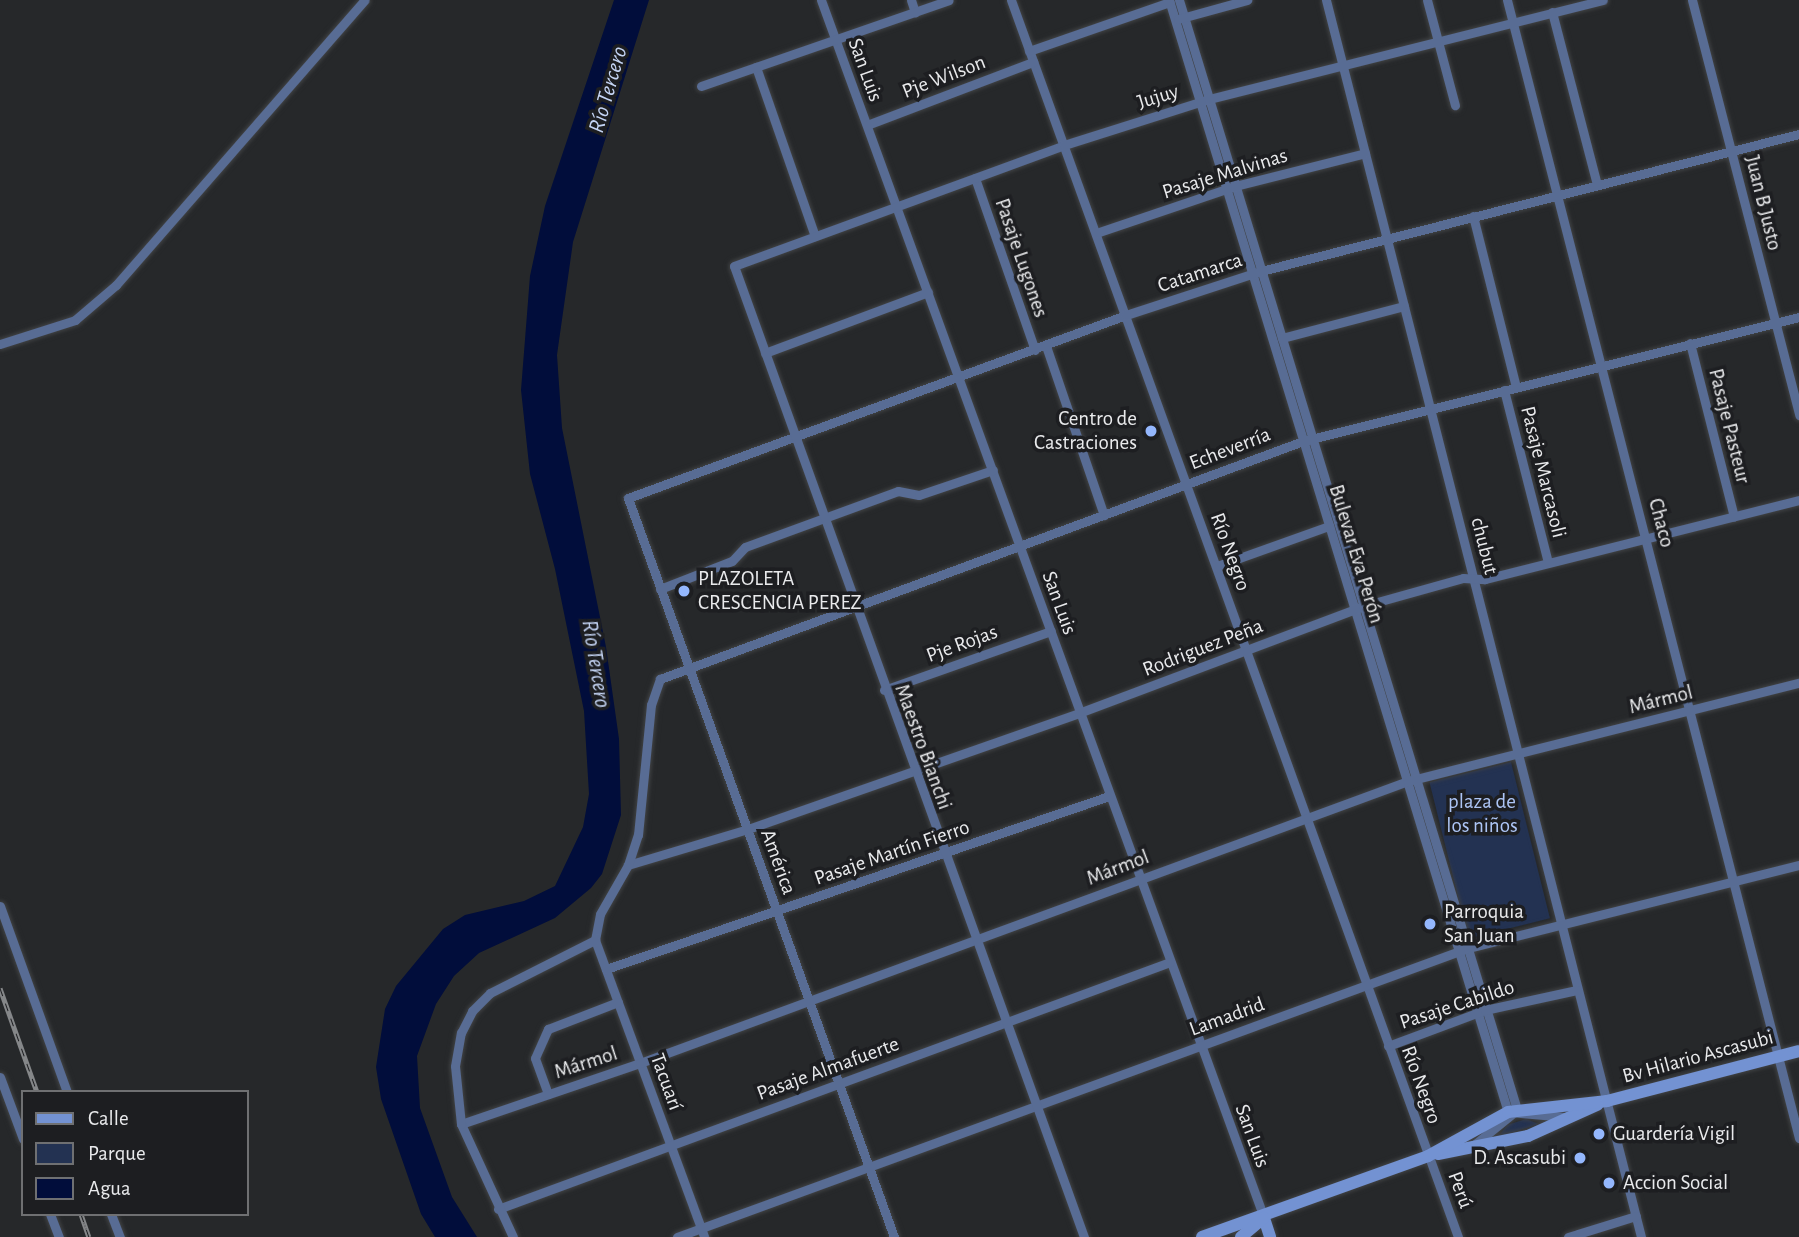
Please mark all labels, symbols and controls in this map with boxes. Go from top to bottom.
street label: San Luis [842,35,888,105]
water label: Río Tercero [584,44,634,136]
street label: Pje Wilson [899,50,989,104]
street label: Jujuy [1134,79,1182,115]
street label: Pasaje Malvinas [1159,143,1291,205]
street label: Juan B Justo [1739,153,1787,253]
street label: Pasaje Lugones [989,195,1053,321]
street label: Catamarca [1155,248,1245,298]
street label: Pasaje Pasteur [1703,366,1755,486]
street label: Pasaje Marcasoli [1514,404,1572,540]
place label: Centro de Castraciones [1034,406,1137,456]
street label: Echeverría [1186,422,1274,476]
marker: Centro de Castraciones [1143,423,1159,439]
street label: Bulevar Eva Perón [1323,482,1389,626]
street label: Chaco [1642,496,1680,550]
street label: Río Negro [1204,510,1256,594]
street label: chubut [1465,515,1503,577]
place label: PLAZOLETA CRESCENCIA PEREZ [698,566,862,616]
street label: San Luis [1036,568,1082,638]
marker: PLAZOLETA CRESCENCIA PEREZ [676,583,692,599]
street label: Rodriguez Peña [1139,613,1267,683]
water label: Río Tercero [574,618,616,710]
street label: Pje Rojas [923,620,1001,668]
street label: Mármol [1626,680,1696,720]
street label: Maestro Bianchi [889,681,957,813]
park label: plaza de los niños [1446,789,1518,839]
street label: Pasaje Martín Fierro [811,815,973,891]
street label: América [755,826,801,898]
street label: Mármol [1083,845,1153,891]
place label: Parroquia San Juan [1444,899,1524,949]
marker: Parroquia San Juan [1422,916,1438,932]
street label: Pasaje Cabildo [1396,975,1518,1035]
street label: Lamadrid [1186,992,1268,1042]
street label: Bv Hilario Ascasubi [1620,1025,1776,1089]
street label: Pasaje Almafuerte [753,1032,903,1106]
street label: Mármol [551,1041,621,1085]
street label: Río Negro [1395,1043,1447,1127]
street label: Tacuarí [644,1050,688,1114]
legend [21,1090,248,1216]
street label: San Luis [1229,1101,1275,1171]
text: Calle [88,1108,129,1129]
place label: Guardería Vigil [1613,1121,1735,1147]
marker: Guardería Vigil [1591,1126,1607,1142]
text: Parque [88,1143,146,1164]
place label: D. Ascasubi [1473,1145,1566,1171]
marker: D. Ascasubi [1572,1150,1588,1166]
street label: Perú [1442,1168,1478,1212]
place label: Accion Social [1623,1170,1728,1196]
marker: Accion Social [1601,1175,1617,1191]
text: Agua [88,1178,131,1199]

